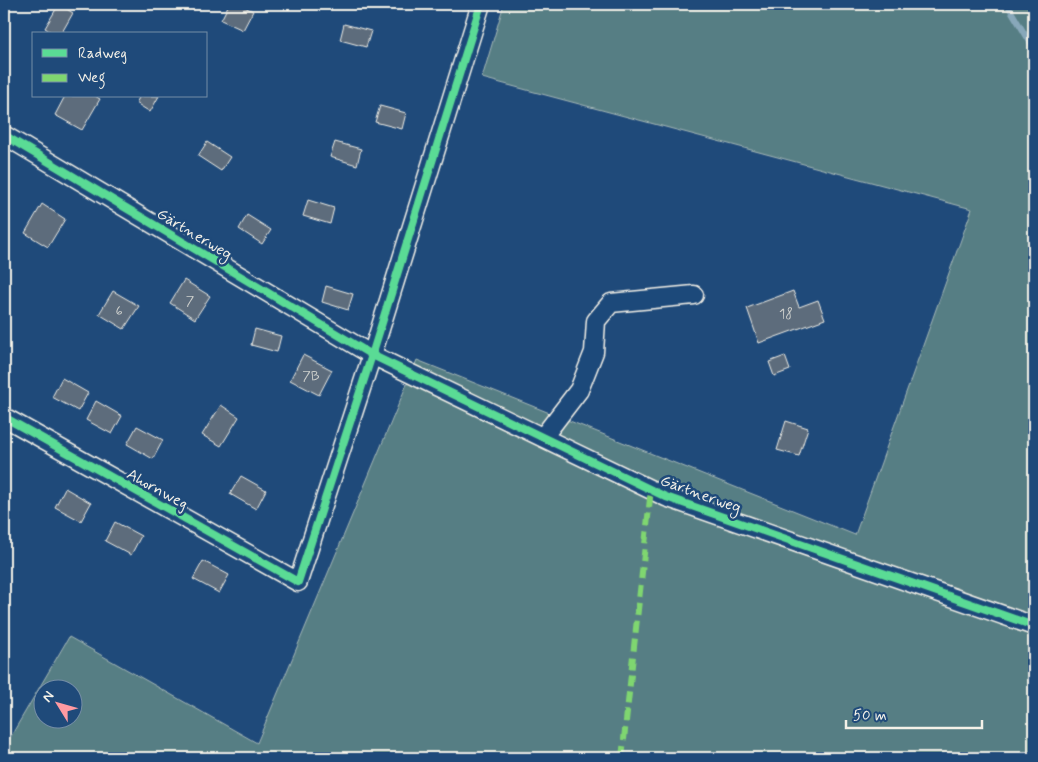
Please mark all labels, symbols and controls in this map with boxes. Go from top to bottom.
legend [32,32,208,98]
text: Radweg [78,44,127,64]
text: Weg [78,68,105,89]
street label: Gärtnerweg [152,204,236,266]
house number: 7 [186,292,195,310]
house number: 6 [115,302,123,320]
house number: 18 [779,305,793,323]
house number: 7B [302,367,320,385]
street label: Ahornweg [123,464,192,515]
street label: Gärtnerweg [657,470,744,520]
north arrow [32,680,82,730]
text: N [38,688,58,706]
scale bar [846,697,982,729]
text: 50 m [853,706,887,726]

